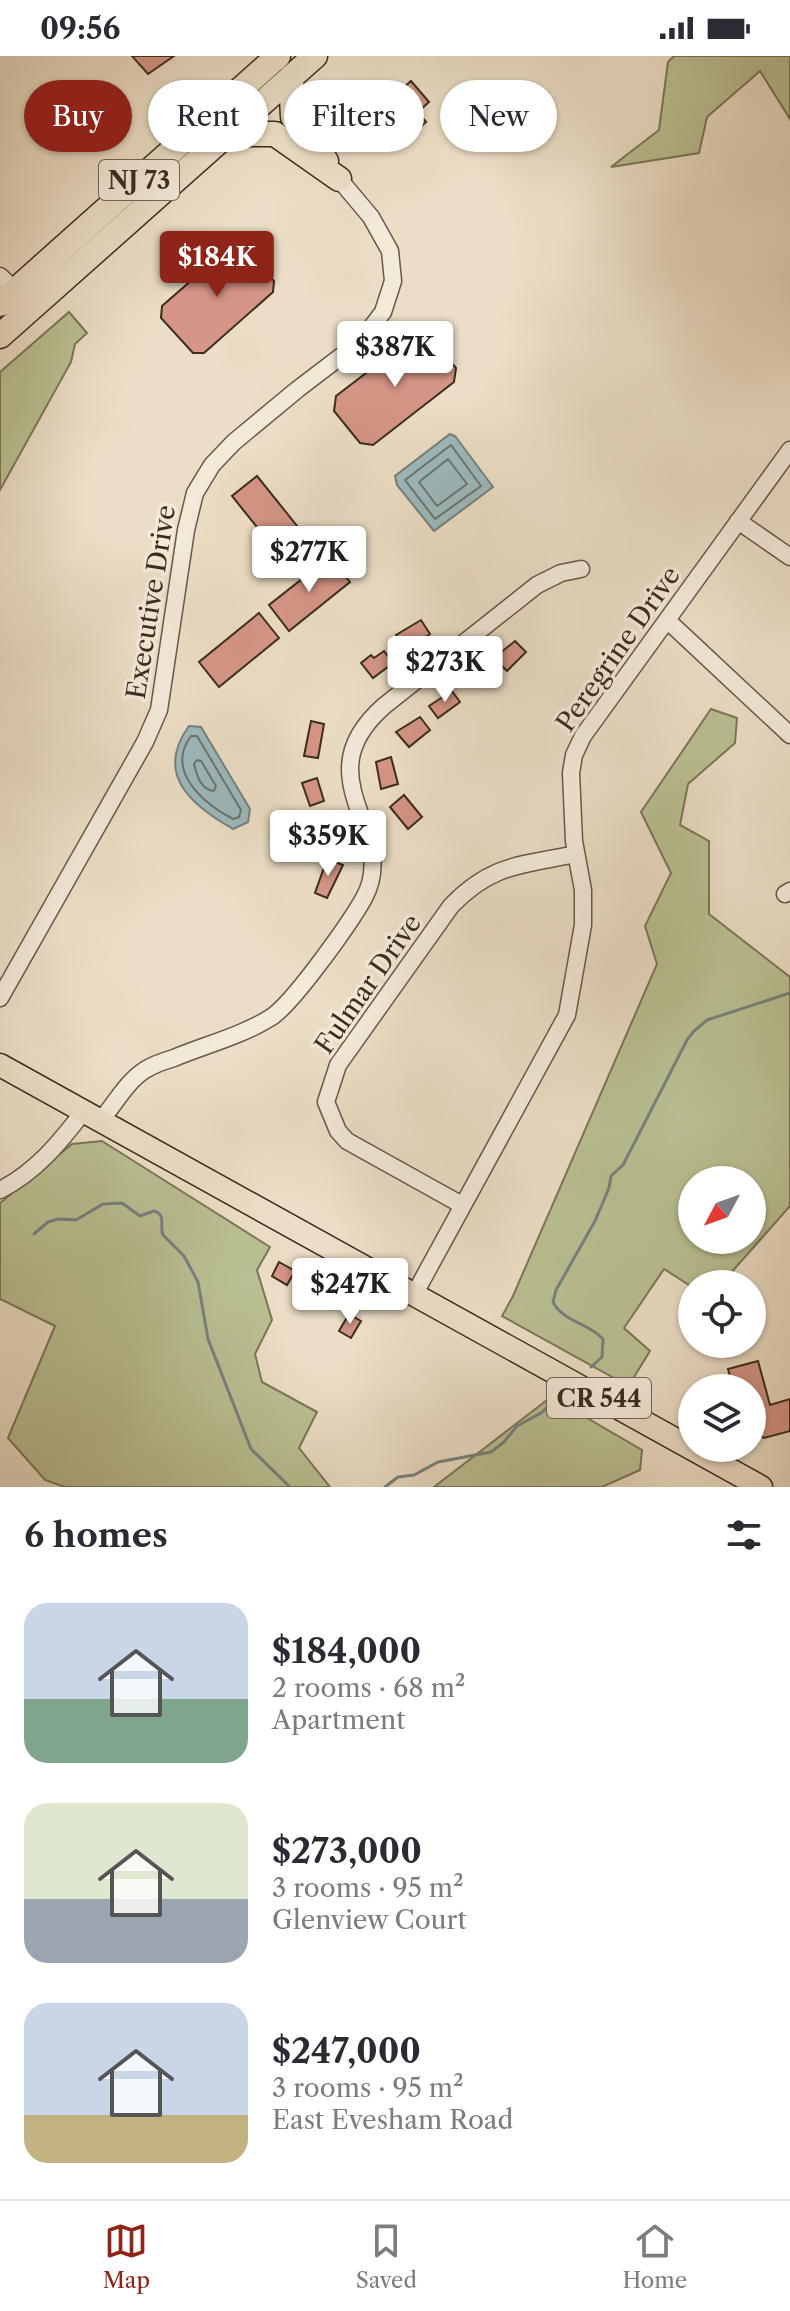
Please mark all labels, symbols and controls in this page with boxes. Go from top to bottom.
text: 09:56 [40,10,120,47]
chip: Buy [24,80,132,152]
chip: Rent [148,80,268,152]
chip: Filters [284,80,424,152]
chip: New [440,80,557,152]
road number: NJ 73 [99,160,179,200]
pin: $184K [161,231,273,299]
text: $184K [178,241,256,273]
pin: $387K [339,321,451,389]
text: $387K [355,331,435,363]
street label: Executive Drive [120,503,182,701]
pin: $277K [253,526,365,594]
text: $277K [270,536,348,568]
street label: Peregrine Drive [549,560,687,738]
pin: $273K [389,636,501,704]
text: $273K [406,646,484,678]
pin: $359K [272,810,384,878]
text: $359K [288,820,368,852]
street label: Fulmar Drive [308,908,428,1060]
north arrow [678,1166,766,1254]
map controls [678,1166,766,1462]
pin: $247K [294,1258,406,1326]
text: $247K [310,1268,390,1300]
button: locate [678,1270,766,1358]
button: layers [678,1374,766,1462]
road number: CR 544 [547,1378,651,1418]
icon: filters [722,1513,766,1557]
text: 6 homes [24,1514,168,1556]
text: $184,000 [272,1630,421,1672]
icon: home [88,1635,184,1731]
text: 2 rooms · 68 m² [272,1672,465,1704]
text: Apartment [272,1704,405,1736]
text: $273,000 [272,1830,422,1872]
icon: home [88,1835,184,1931]
text: 3 rooms · 95 m² [272,1872,464,1904]
text: Glenview Court [272,1904,467,1936]
text: $247,000 [272,2030,421,2072]
icon: home [88,2035,184,2131]
text: 3 rooms · 95 m² [272,2072,464,2104]
text: East Evesham Road [272,2104,513,2136]
tab: Map [103,2219,150,2294]
tab: Saved [356,2219,417,2294]
tab: Home [623,2219,687,2294]

